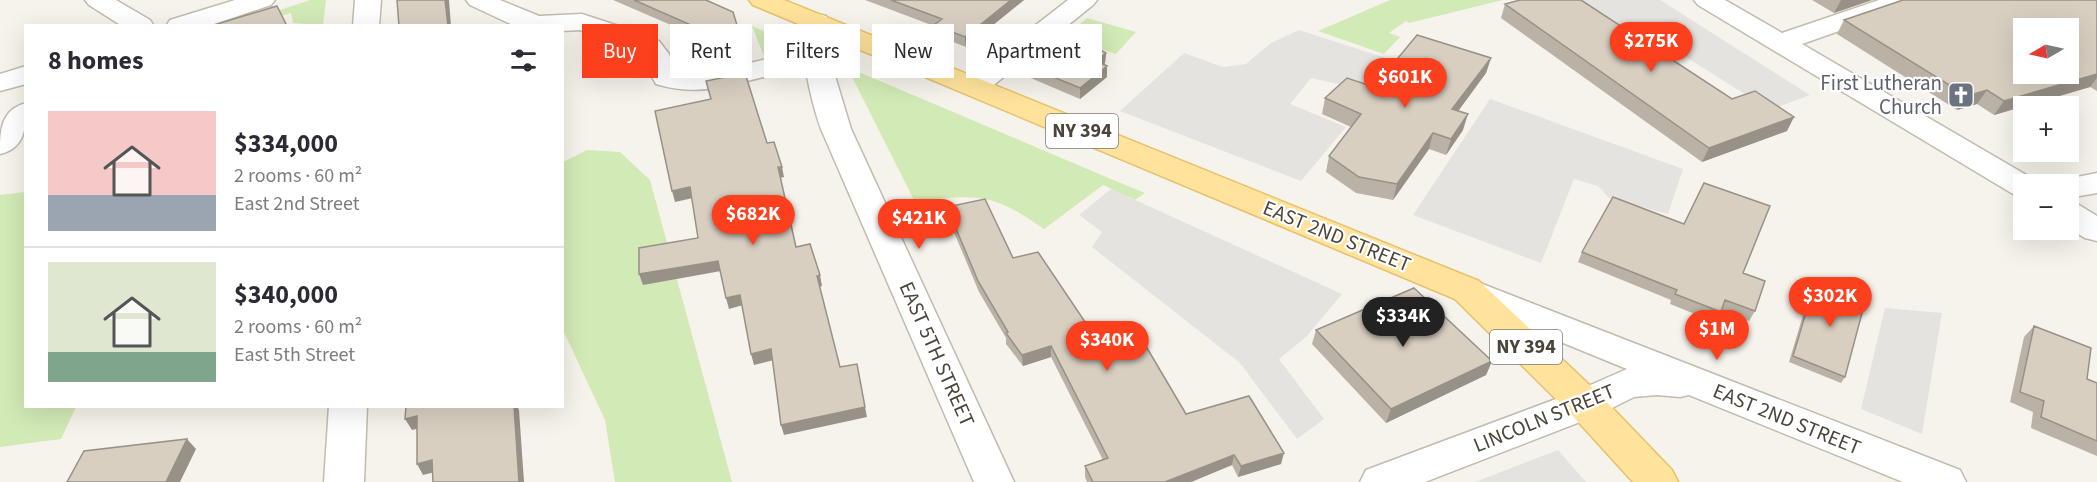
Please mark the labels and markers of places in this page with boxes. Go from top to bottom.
pin: $275K [1609,22,1693,73]
pin: $601K [1363,58,1447,109]
place label: First Lutheran Church [1820,68,1942,122]
church icon: First Lutheran Church [1946,80,1976,110]
pin: $682K [711,195,795,246]
pin: $421K [877,199,961,250]
pin: $302K [1788,277,1872,328]
pin: $334K [1361,297,1445,348]
pin: $1M [1688,310,1746,361]
pin: $340K [1065,321,1149,372]

